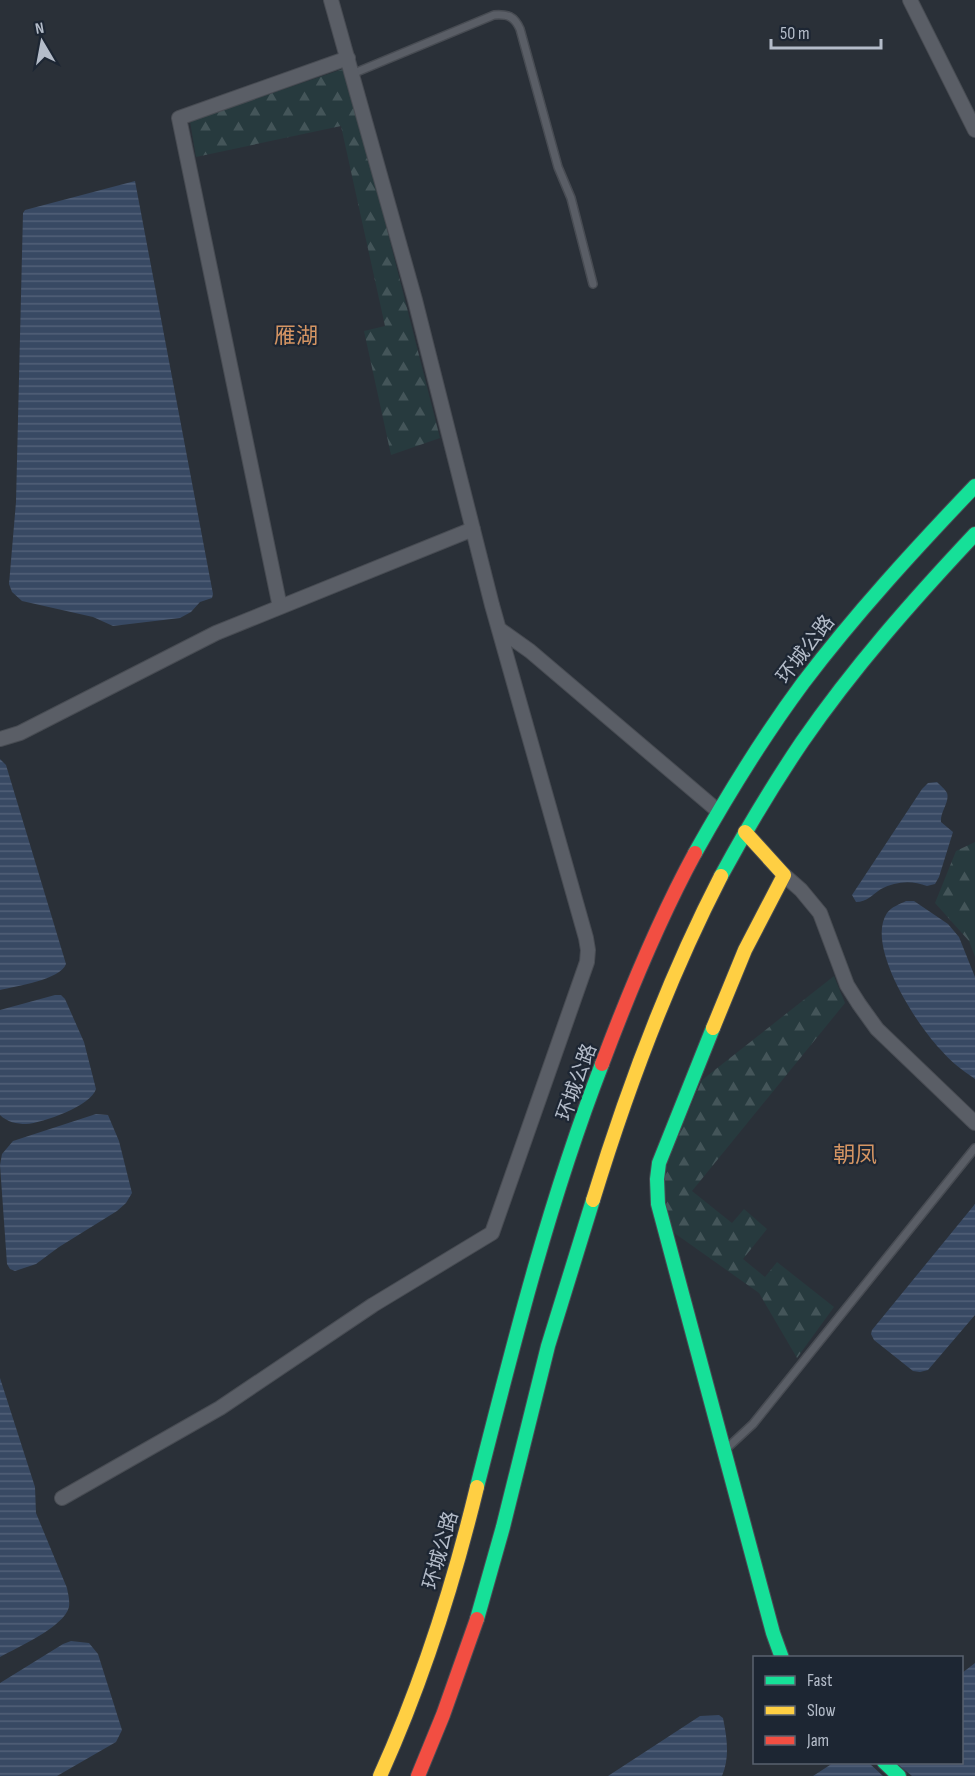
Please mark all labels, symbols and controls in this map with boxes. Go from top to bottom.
north arrow [12,12,72,72]
scale bar [771,12,880,50]
text: N [34,19,46,39]
text: 50 m [780,23,810,44]
district label: 雁湖 [274,323,318,350]
street label: 环城公路 [772,611,840,689]
street label: 环城公路 [552,1041,602,1124]
district label: 朝凤 [833,1142,877,1169]
street label: 环城公路 [418,1509,464,1592]
legend [753,1656,963,1764]
text: Fast [807,1670,833,1691]
text: Slow [807,1700,836,1721]
text: Jam [806,1730,829,1751]

